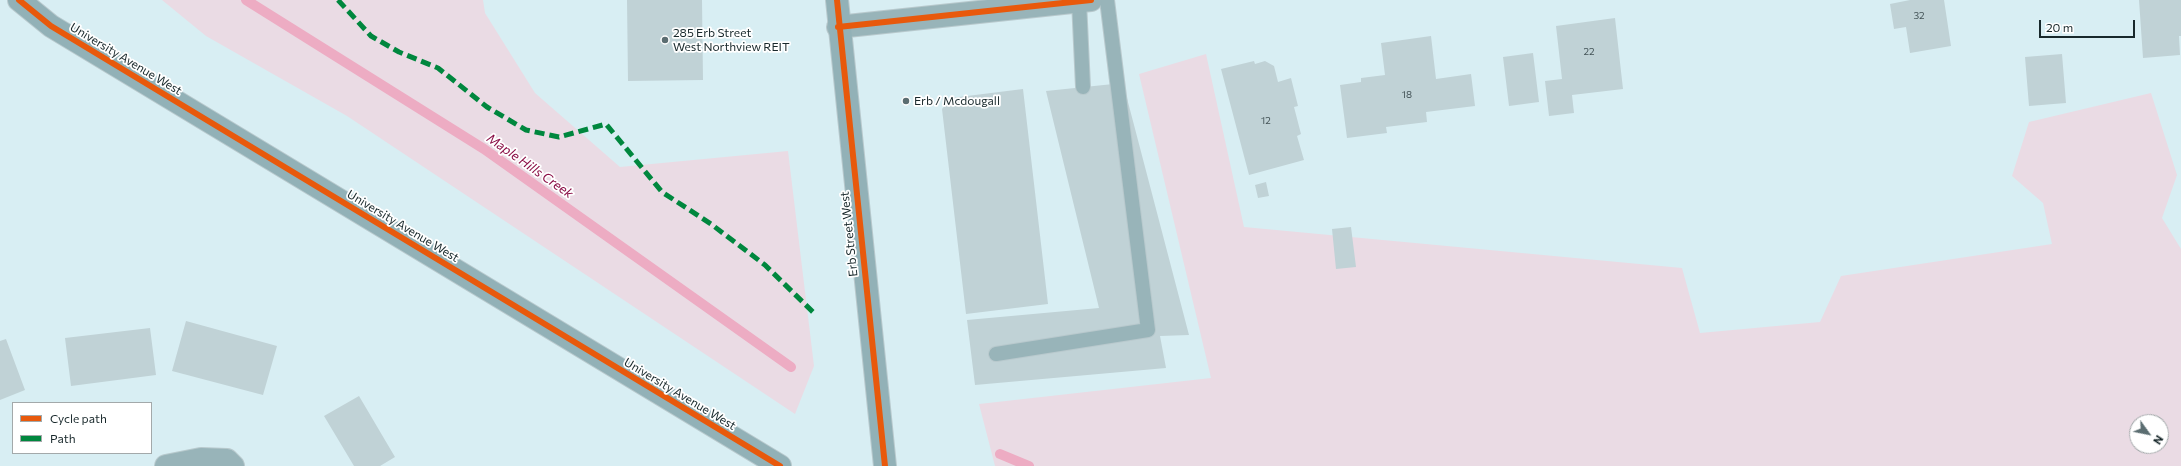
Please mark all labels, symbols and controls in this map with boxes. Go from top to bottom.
house number: 32 [1913,10,1925,22]
scale bar [2041,12,2137,38]
street label: University Avenue West [67,20,185,98]
text: 20 m [2046,20,2073,34]
place label: 285 Erb Street West Northview REIT [673,26,790,54]
marker: 285 Erb Street West Northview REIT [660,35,670,45]
house number: 22 [1583,46,1595,58]
house number: 18 [1402,89,1412,101]
place label: Erb / Mcdougall [914,94,1000,108]
marker: Erb / Mcdougall [901,96,911,106]
house number: 12 [1261,115,1271,127]
water label: Maple Hills Creek [484,130,576,202]
street label: University Avenue West [344,187,462,265]
street label: Erb Street West [837,191,861,277]
street label: University Avenue West [621,355,739,433]
legend [12,402,152,454]
text: Cycle path [50,411,107,425]
north arrow [2129,414,2169,454]
text: Path [50,431,76,445]
text: N [2151,433,2166,447]

